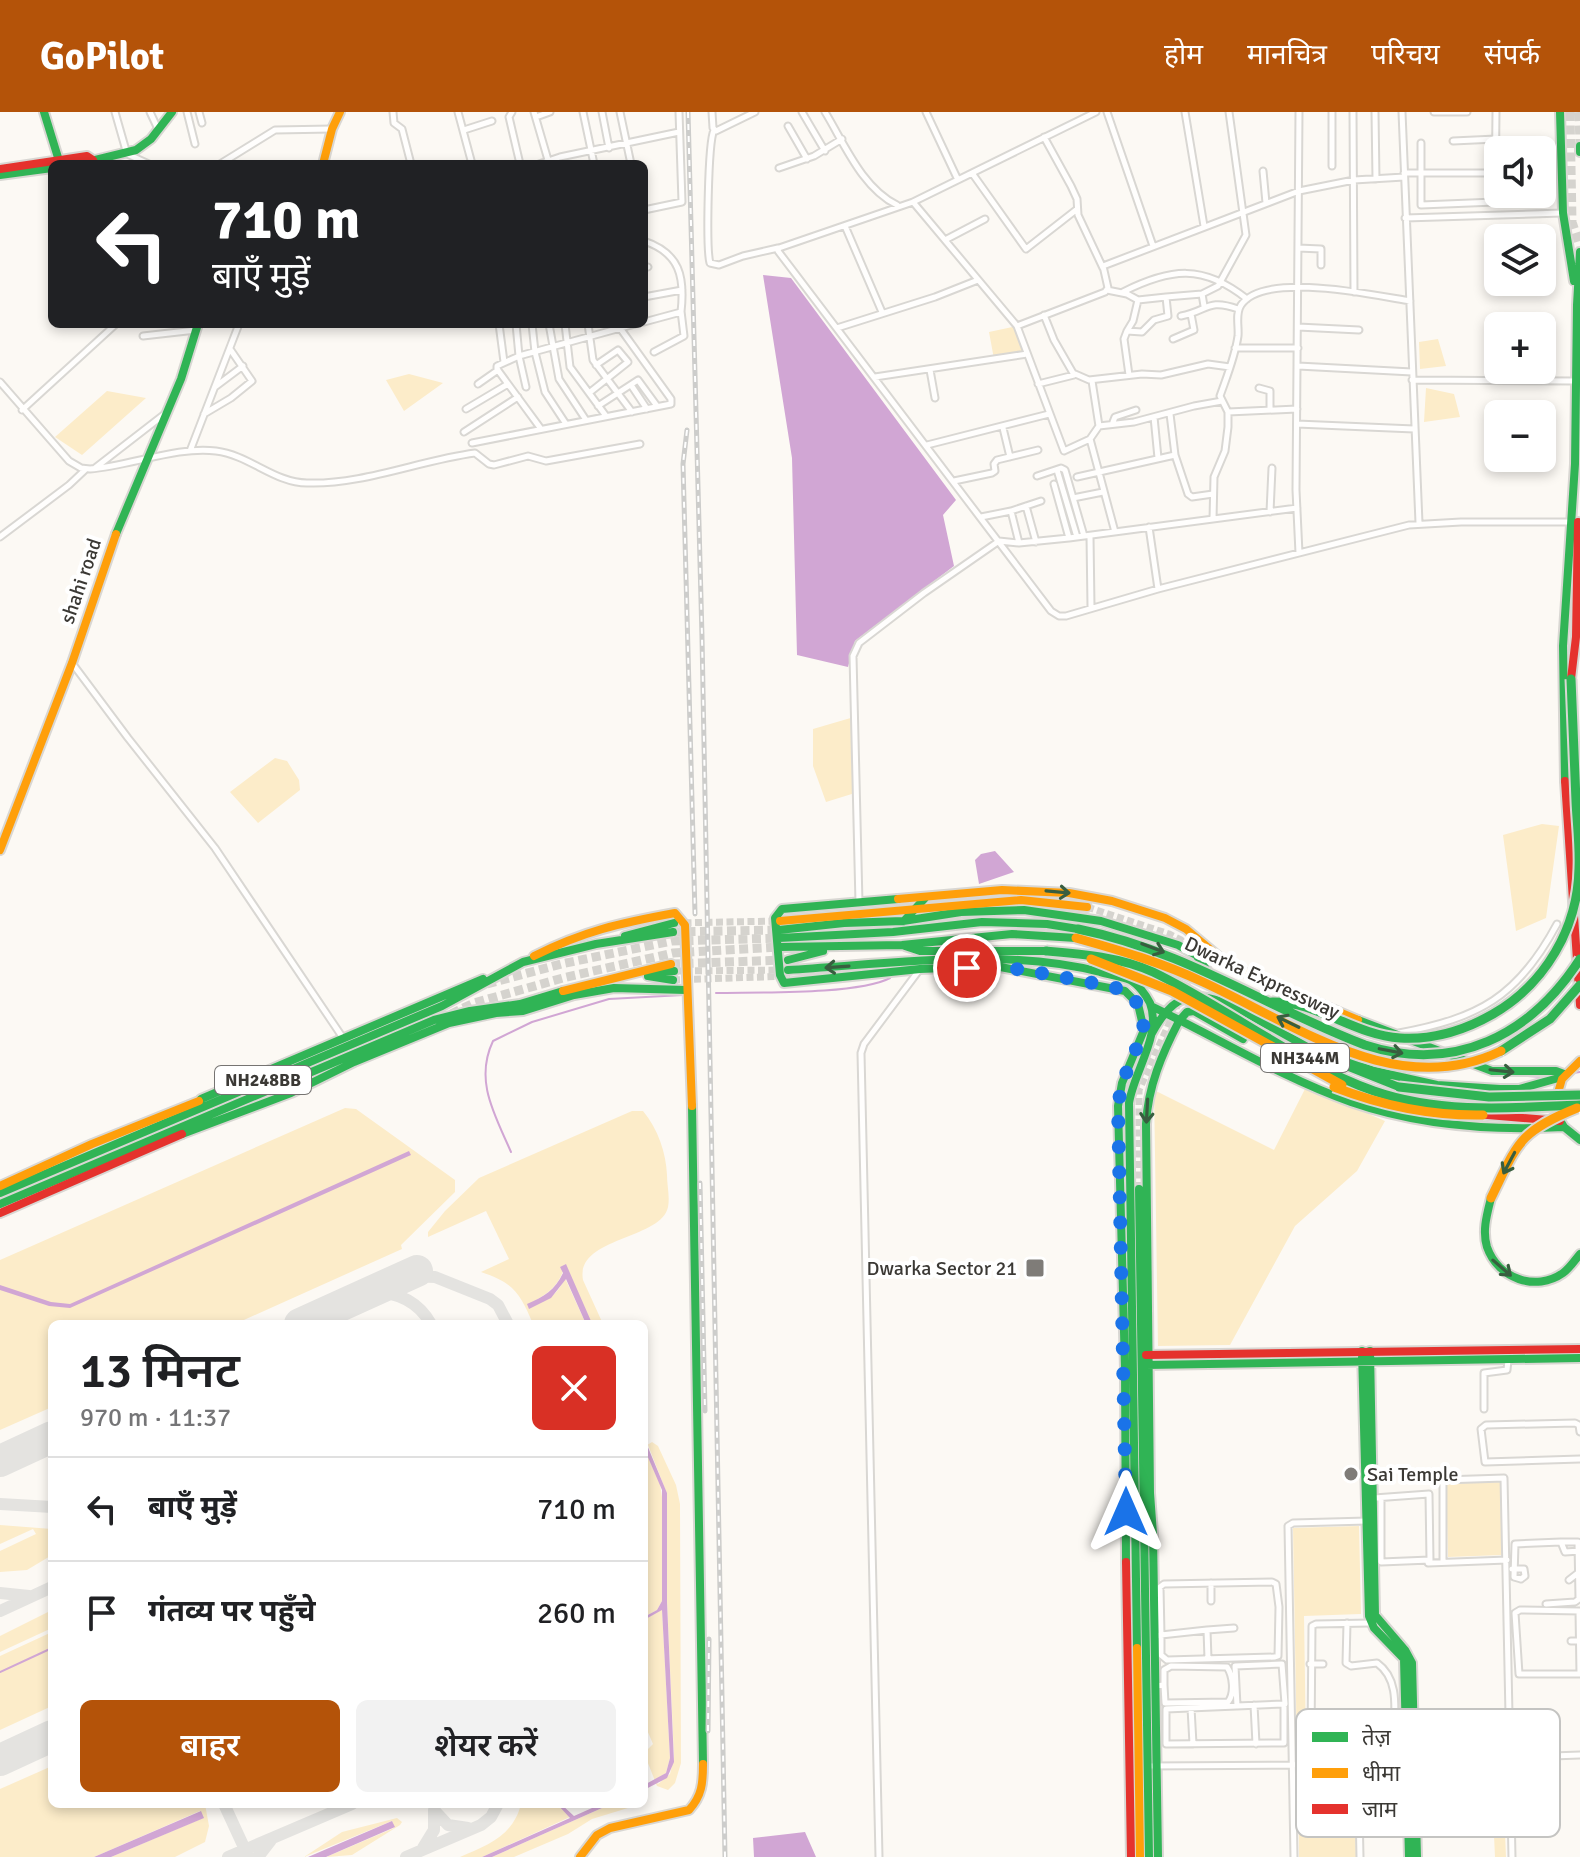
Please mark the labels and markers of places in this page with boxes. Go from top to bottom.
pin [933,934,1001,1002]
place label: Dwarka Sector 21 [867,1256,1017,1281]
marker: Dwarka Sector 21 [1024,1257,1046,1279]
place label: Sai Temple [1367,1462,1459,1487]
marker: Sai Temple [1342,1465,1360,1483]

